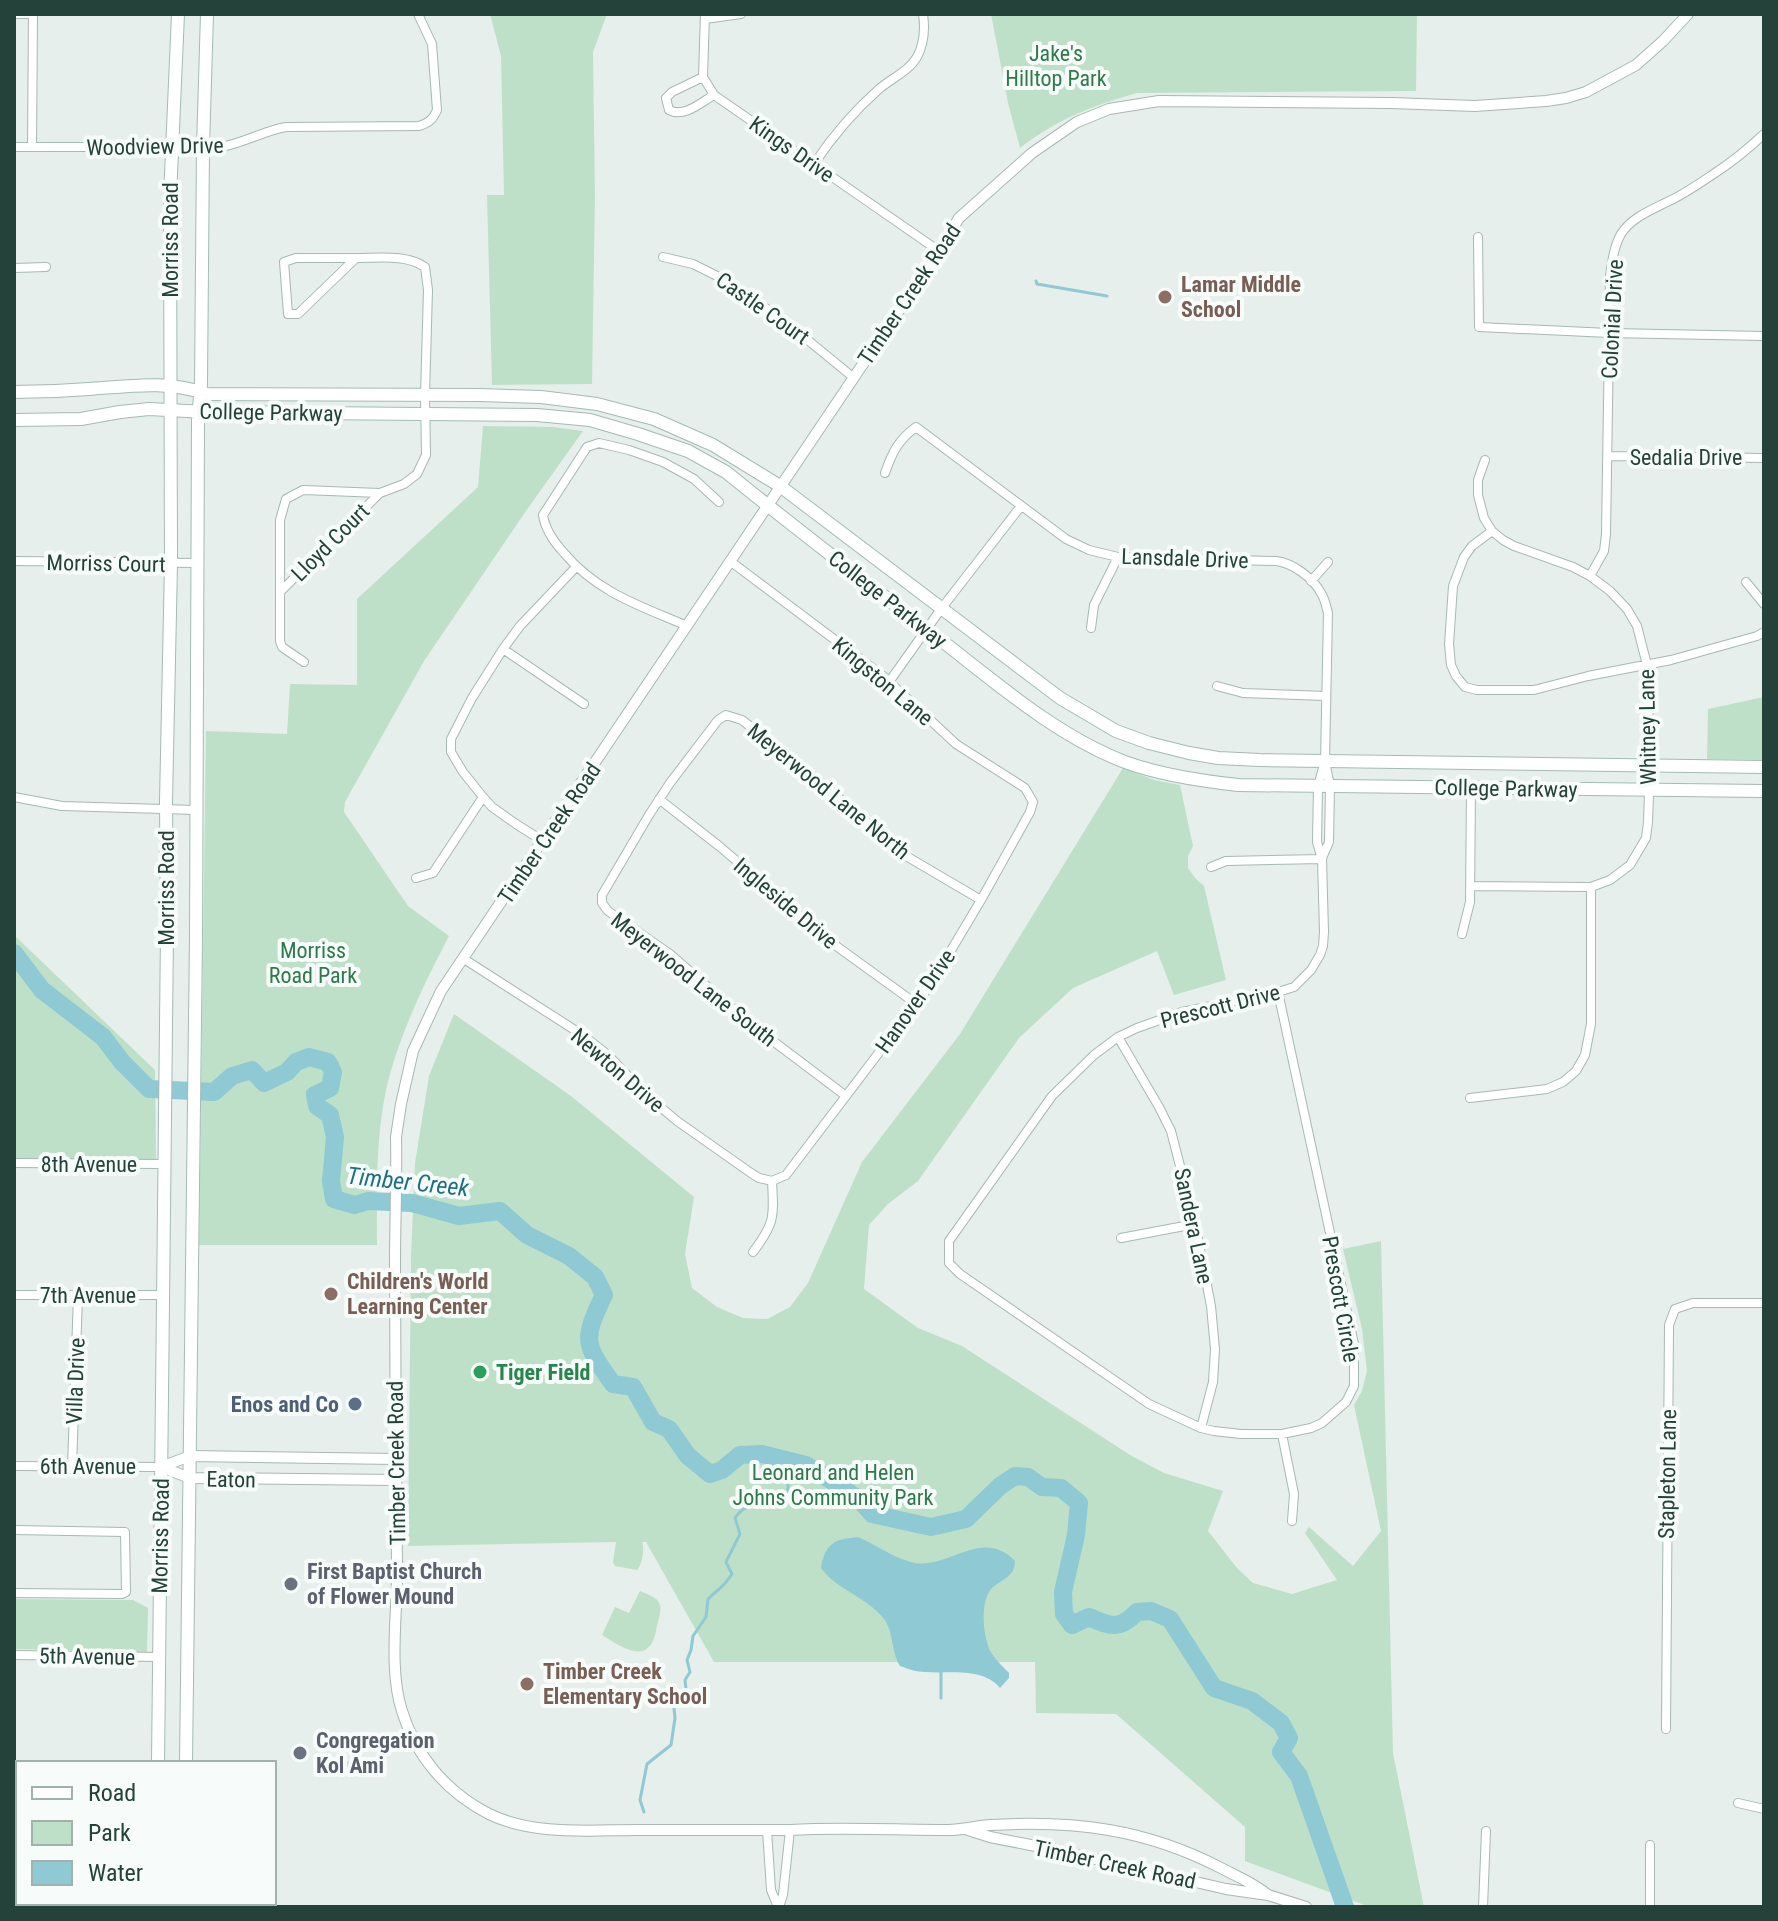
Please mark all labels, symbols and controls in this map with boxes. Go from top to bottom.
park label: Jake's Hilltop Park [1005,41,1107,91]
street label: Kings Drive [745,111,839,188]
street label: Woodview Drive [86,133,224,160]
street label: Morriss Road [158,182,183,298]
street label: Timber Creek Road [853,219,966,370]
street label: Colonial Drive [1597,259,1628,380]
street label: Castle Court [711,267,814,350]
place label: Lamar Middle School [1181,272,1301,322]
marker: Lamar Middle School [1156,288,1174,306]
street label: College Parkway [199,399,343,426]
street label: Sedalia Drive [1630,445,1742,470]
street label: Lloyd Court [286,498,374,586]
street label: Lansdale Drive [1121,544,1249,573]
street label: College Parkway [824,545,952,653]
street label: Morriss Court [46,550,166,577]
street label: Kingston Lane [827,632,938,731]
street label: Whitney Lane [1634,669,1661,785]
street label: Meyerwood Lane North [743,718,915,864]
street label: Timber Creek Road [493,758,606,909]
street label: College Parkway [1434,775,1578,802]
street label: Morriss Road [154,830,179,946]
street label: Ingleside Drive [729,853,843,954]
street label: Meyerwood Lane South [606,907,781,1052]
park label: Morriss Road Park [269,938,357,988]
street label: Hanover Drive [870,945,960,1058]
street label: Prescott Drive [1158,980,1282,1033]
street label: Newton Drive [566,1023,669,1118]
street label: 8th Avenue [41,1152,137,1177]
water label: Timber Creek [346,1162,471,1202]
street label: Sandera Lane [1169,1166,1218,1286]
street label: Prescott Circle [1317,1234,1364,1364]
place label: Children's World Learning Center [347,1269,488,1319]
street label: 7th Avenue [40,1283,136,1308]
marker: Children's World Learning Center [322,1285,340,1303]
street label: Villa Drive [61,1337,90,1425]
place label: Tiger Field [496,1360,590,1385]
marker: Tiger Field [471,1363,489,1381]
street label: Timber Creek Road [383,1380,410,1546]
place label: Enos and Co [231,1392,339,1417]
marker: Enos and Co [346,1395,364,1413]
street label: Stapleton Lane [1654,1409,1681,1539]
street label: 6th Avenue [40,1454,136,1479]
park label: Leonard and Helen Johns Community Park [733,1460,934,1510]
street label: Eaton [206,1467,256,1492]
street label: Morriss Road [147,1478,174,1594]
place label: First Baptist Church of Flower Mound [307,1559,482,1609]
marker: First Baptist Church of Flower Mound [282,1575,300,1593]
street label: 5th Avenue [39,1643,135,1670]
place label: Timber Creek Elementary School [543,1659,707,1709]
marker: Timber Creek Elementary School [518,1675,536,1693]
place label: Congregation Kol Ami [316,1728,435,1778]
marker: Congregation Kol Ami [291,1744,309,1762]
legend [16,1761,276,1905]
text: Road [88,1779,136,1807]
text: Park [88,1819,131,1847]
street label: Timber Creek Road [1032,1835,1198,1894]
text: Water [88,1859,143,1887]

